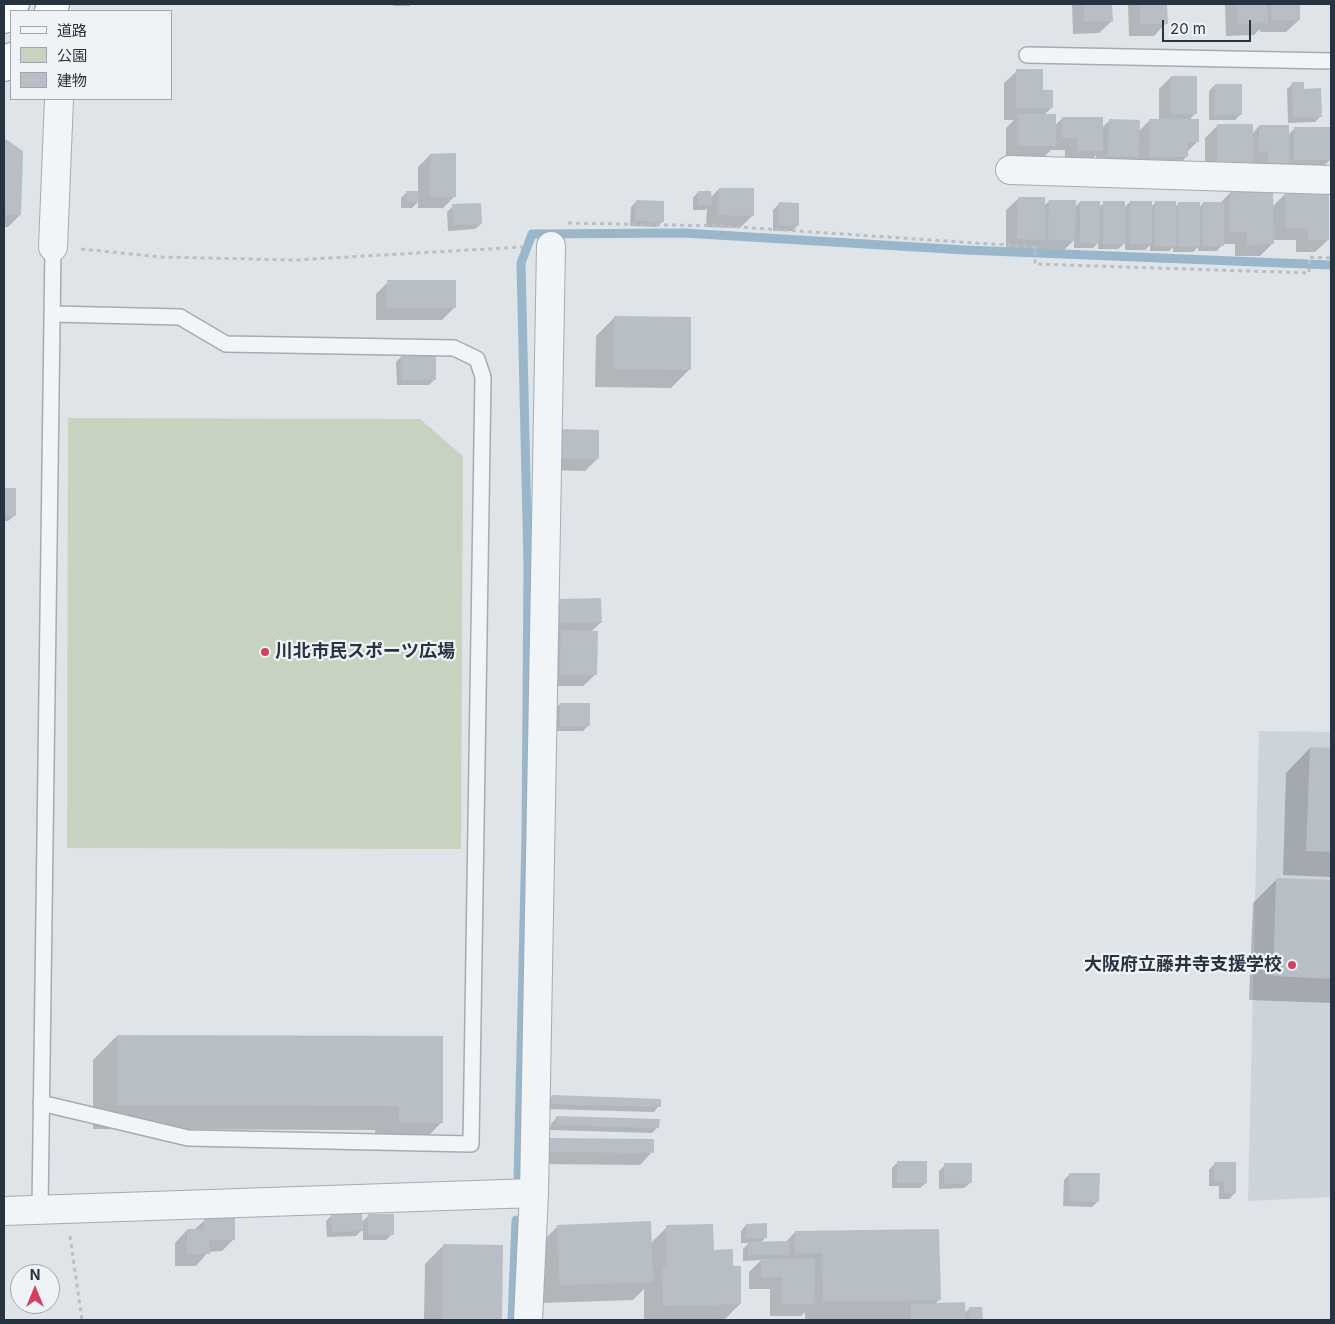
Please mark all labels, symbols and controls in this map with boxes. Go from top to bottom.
legend [10,10,172,100]
scale bar [1165,10,1254,42]
text: 20 m [1170,19,1206,38]
text: 道路 [57,21,87,40]
text: 公園 [57,46,87,65]
text: 建物 [57,71,87,90]
place label: 川北市民スポーツ広場 [275,641,455,663]
marker: 川北市民スポーツ広場 [259,646,271,658]
place label: 大阪府立藤井寺支援学校 [1084,954,1282,976]
marker: 大阪府立藤井寺支援学校 [1286,959,1298,971]
north arrow [10,1264,60,1314]
text: N [30,1266,40,1283]

